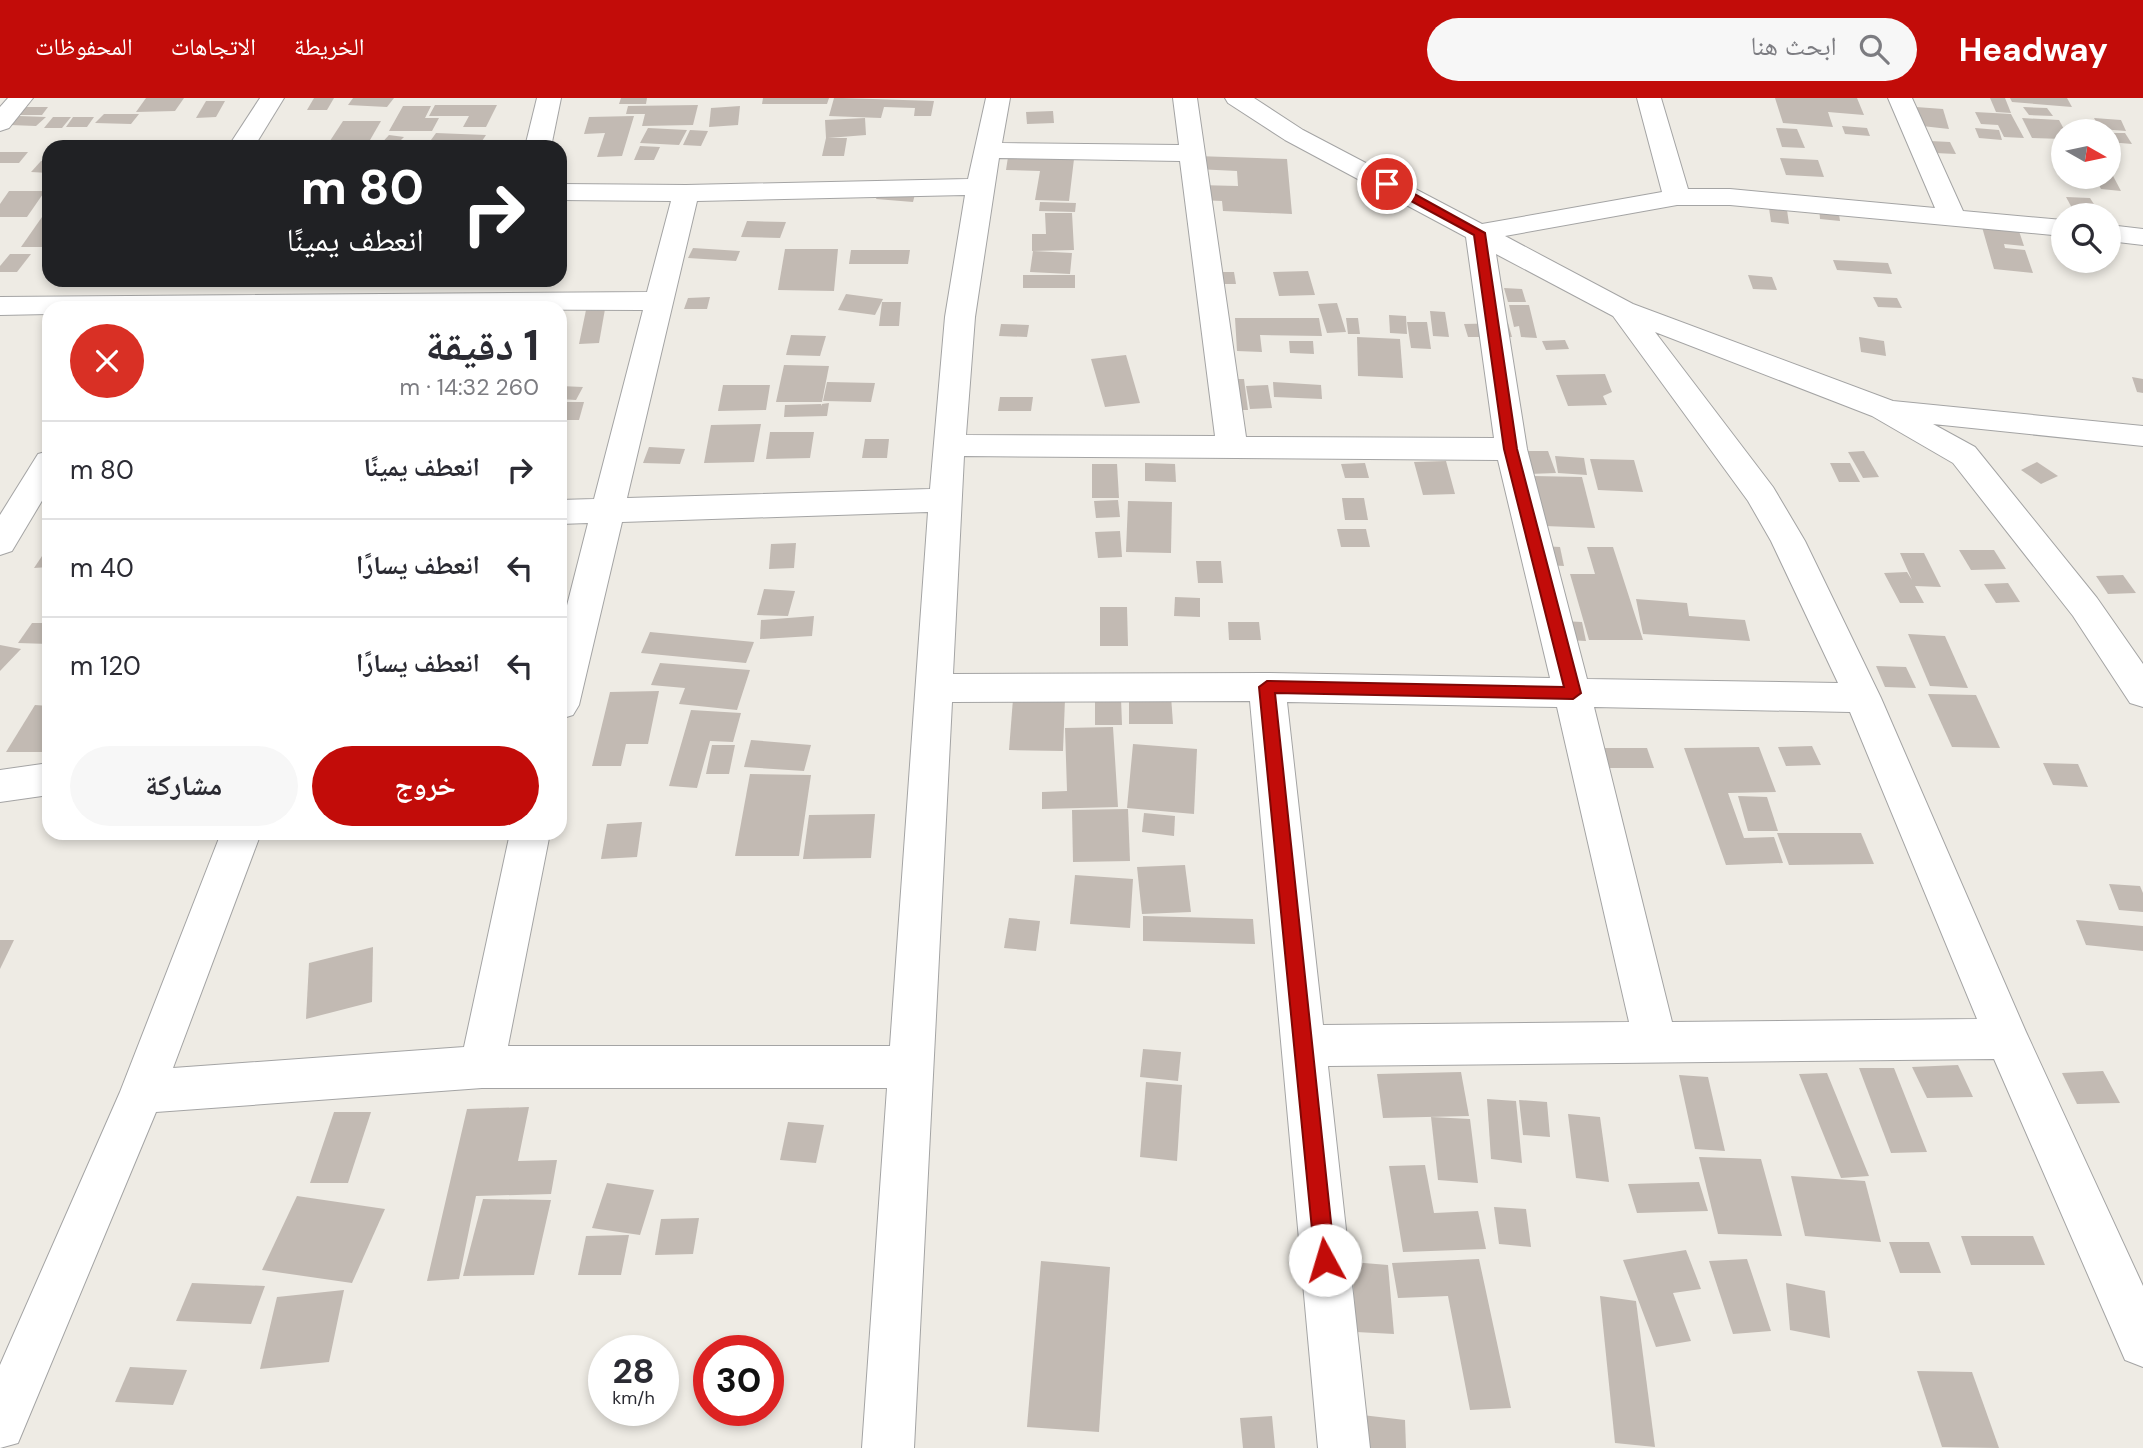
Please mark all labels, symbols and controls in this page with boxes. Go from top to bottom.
search box [1427,18,1917,81]
text: Headway [1959,28,2108,71]
text: ابحث هنا [1751,29,1837,63]
icon: search [1855,30,1893,68]
text: المحفوظات [35,31,133,62]
text: الاتجاهات [171,31,256,62]
text: الخريطة [294,31,365,62]
north arrow [2051,119,2121,189]
map controls [2051,119,2121,273]
pin [1357,154,1417,214]
text: 80 m [301,155,424,219]
icon: arrive [1368,165,1406,203]
icon: right [448,168,539,259]
button: search [2051,203,2121,273]
text: انعطف يمينًا [286,219,424,261]
text: 1 دقيقة [426,318,539,373]
button: close [70,324,144,398]
text: 260 m · 14:32 [400,372,539,402]
text: انعطف يمينًا [364,450,480,484]
icon: right [501,451,539,489]
text: 80 m [70,453,134,487]
text: انعطف يسارًا [356,548,480,582]
icon: left [501,549,539,587]
text: 40 m [70,551,134,585]
text: انعطف يسارًا [356,646,480,680]
icon: left [501,647,539,685]
text: 120 m [70,649,141,683]
button: مشاركة [70,746,298,826]
button: خروج [312,746,539,826]
position arrow [1288,1223,1362,1297]
speed limit sign: 30 [693,1335,784,1426]
text: 28 [612,1348,655,1394]
text: km/h [612,1386,655,1410]

